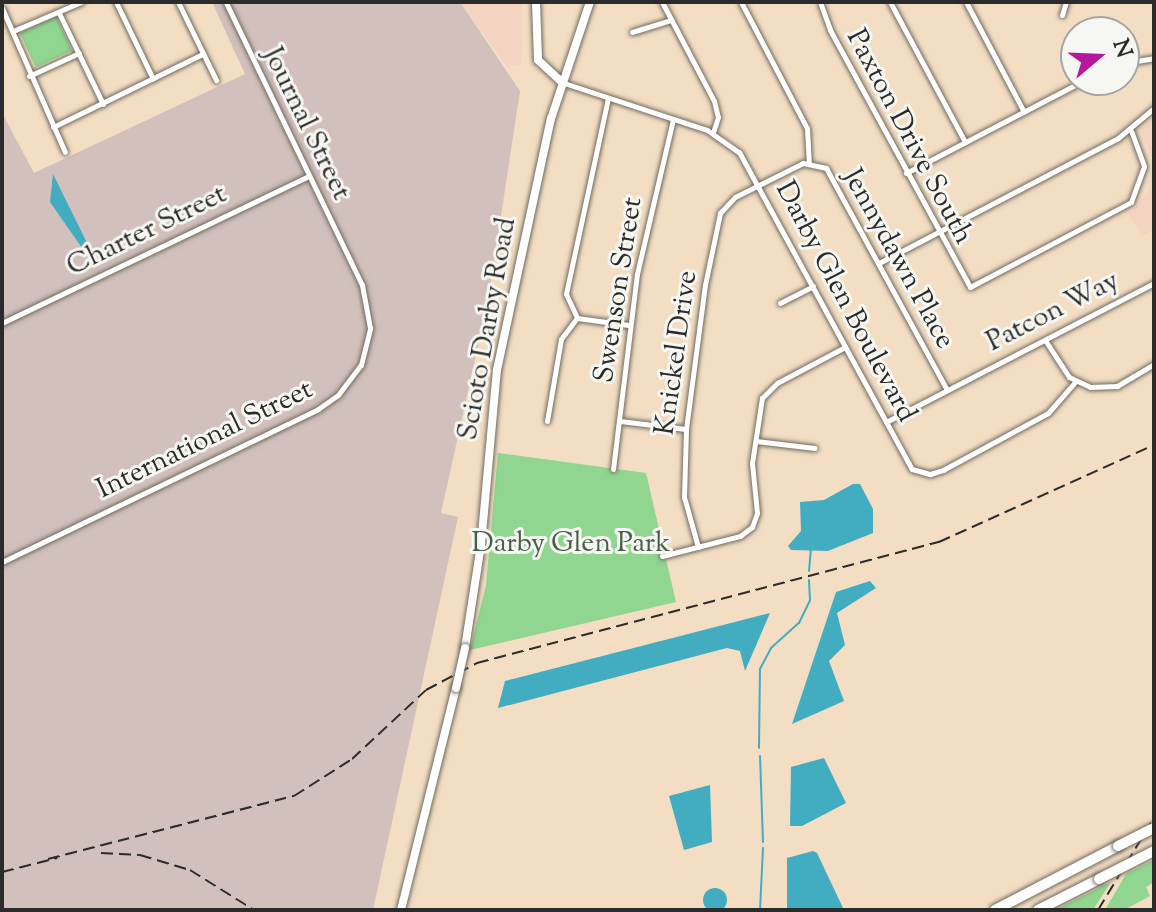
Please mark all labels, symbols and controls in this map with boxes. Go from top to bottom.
north arrow [1060,16,1140,96]
street label: Paxton Drive South [838,24,980,250]
text: N [1103,35,1139,62]
street label: Journal Street [255,42,357,206]
street label: Jennydawn Place [835,163,961,355]
street label: Darby Glen Boulevard [767,176,923,428]
street label: Charter Street [62,178,232,284]
street label: Swenson Street [588,195,650,385]
street label: Scioto Darby Road [452,215,524,443]
street label: Patcon Way [981,264,1125,360]
street label: Knickel Drive [649,269,705,437]
street label: International Street [92,373,318,507]
park label: Darby Glen Park [472,527,670,561]

